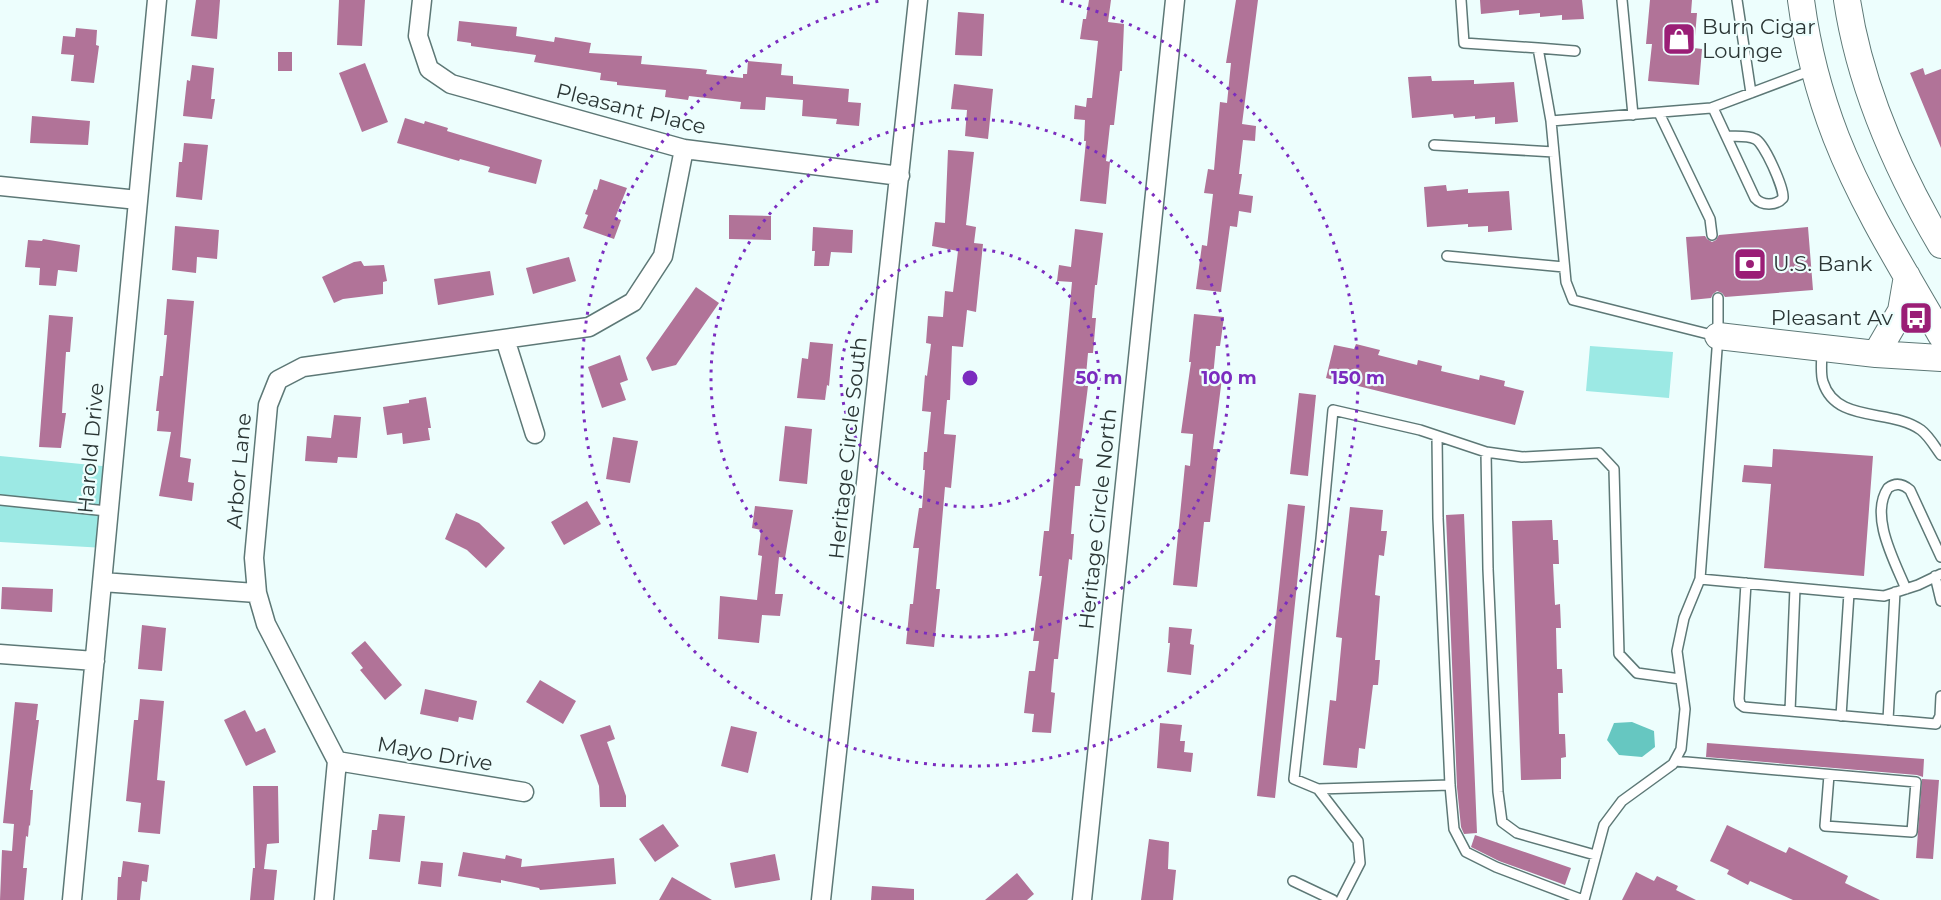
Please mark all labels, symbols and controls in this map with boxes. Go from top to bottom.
place label: Burn Cigar Lounge [1702,14,1816,63]
shop icon: Burn Cigar Lounge [1661,21,1697,57]
street label: Pleasant Place [553,78,709,139]
bank icon: U.S. Bank [1732,246,1768,282]
place label: U.S. Bank [1773,251,1873,276]
bus stop icon: Pleasant Av [1898,300,1934,336]
place label: Pleasant Av [1771,305,1894,330]
street label: Heritage Circle South [823,335,872,560]
text: 50 m [1076,367,1122,389]
text: 100 m [1201,367,1257,389]
text: 150 m [1331,367,1385,389]
centre of rings [960,368,980,388]
street label: Harold Drive [72,382,109,514]
street label: Heritage Circle North [1073,407,1122,631]
street label: Arbor Lane [221,412,256,530]
street label: Mayo Drive [375,731,495,776]

